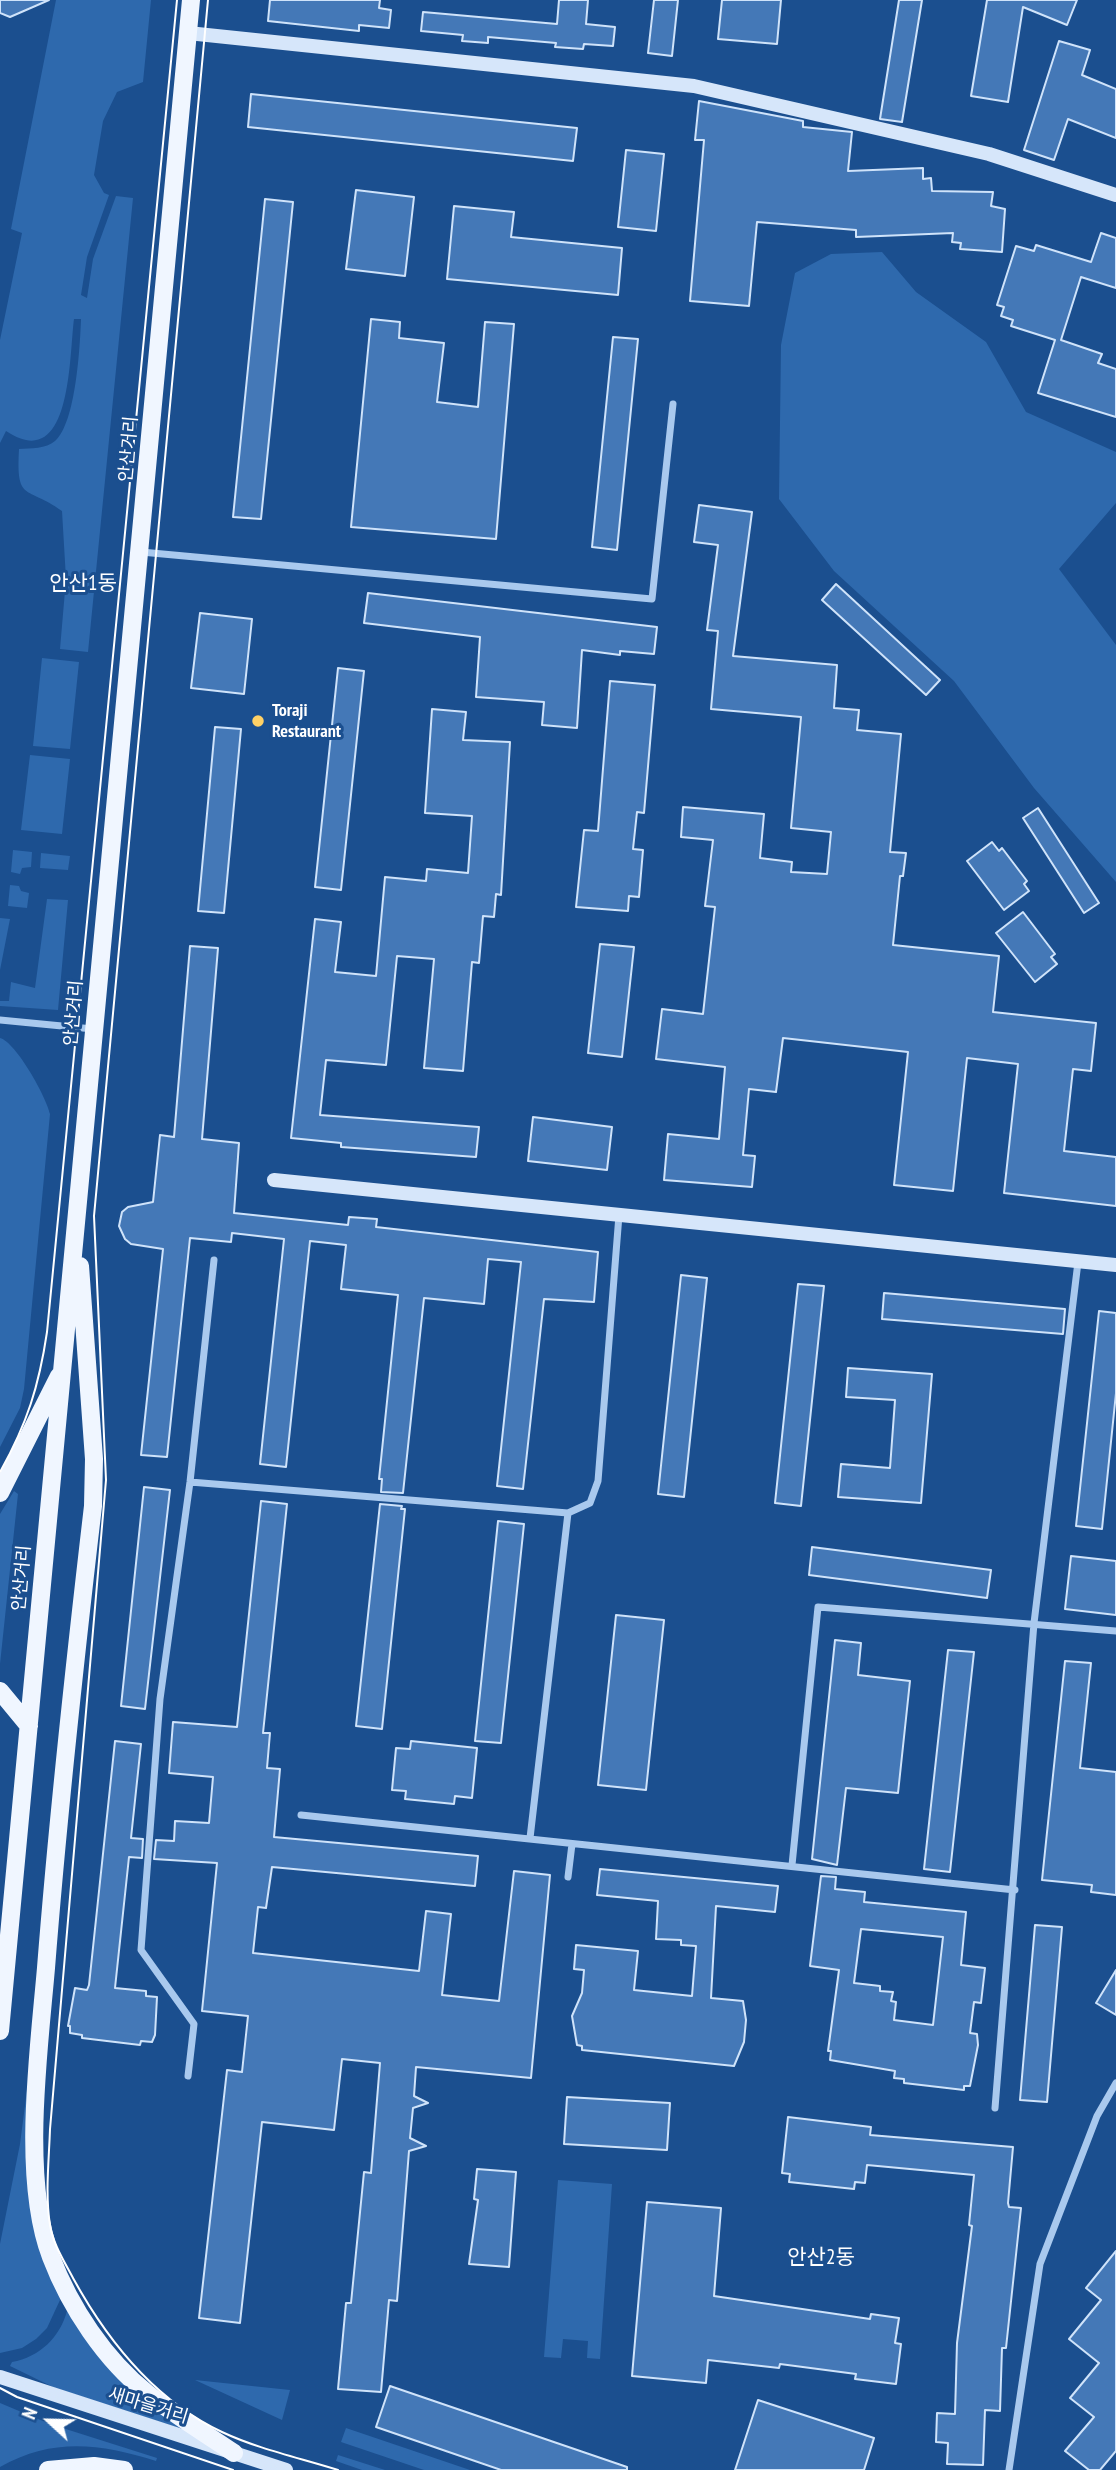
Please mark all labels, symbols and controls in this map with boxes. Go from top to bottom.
street label: 안산거리 [115,415,143,483]
district label: 안산1동 [49,571,117,597]
place label: Toraji Restaurant [272,700,341,742]
marker: Toraji Restaurant [250,713,266,729]
street label: 안산거리 [60,979,88,1047]
street label: 안산거리 [8,1544,36,1612]
district label: 안산2동 [787,2245,855,2271]
street label: 새마을거리 [105,2384,191,2428]
north arrow [14,2386,84,2456]
text: N [16,2404,43,2422]

